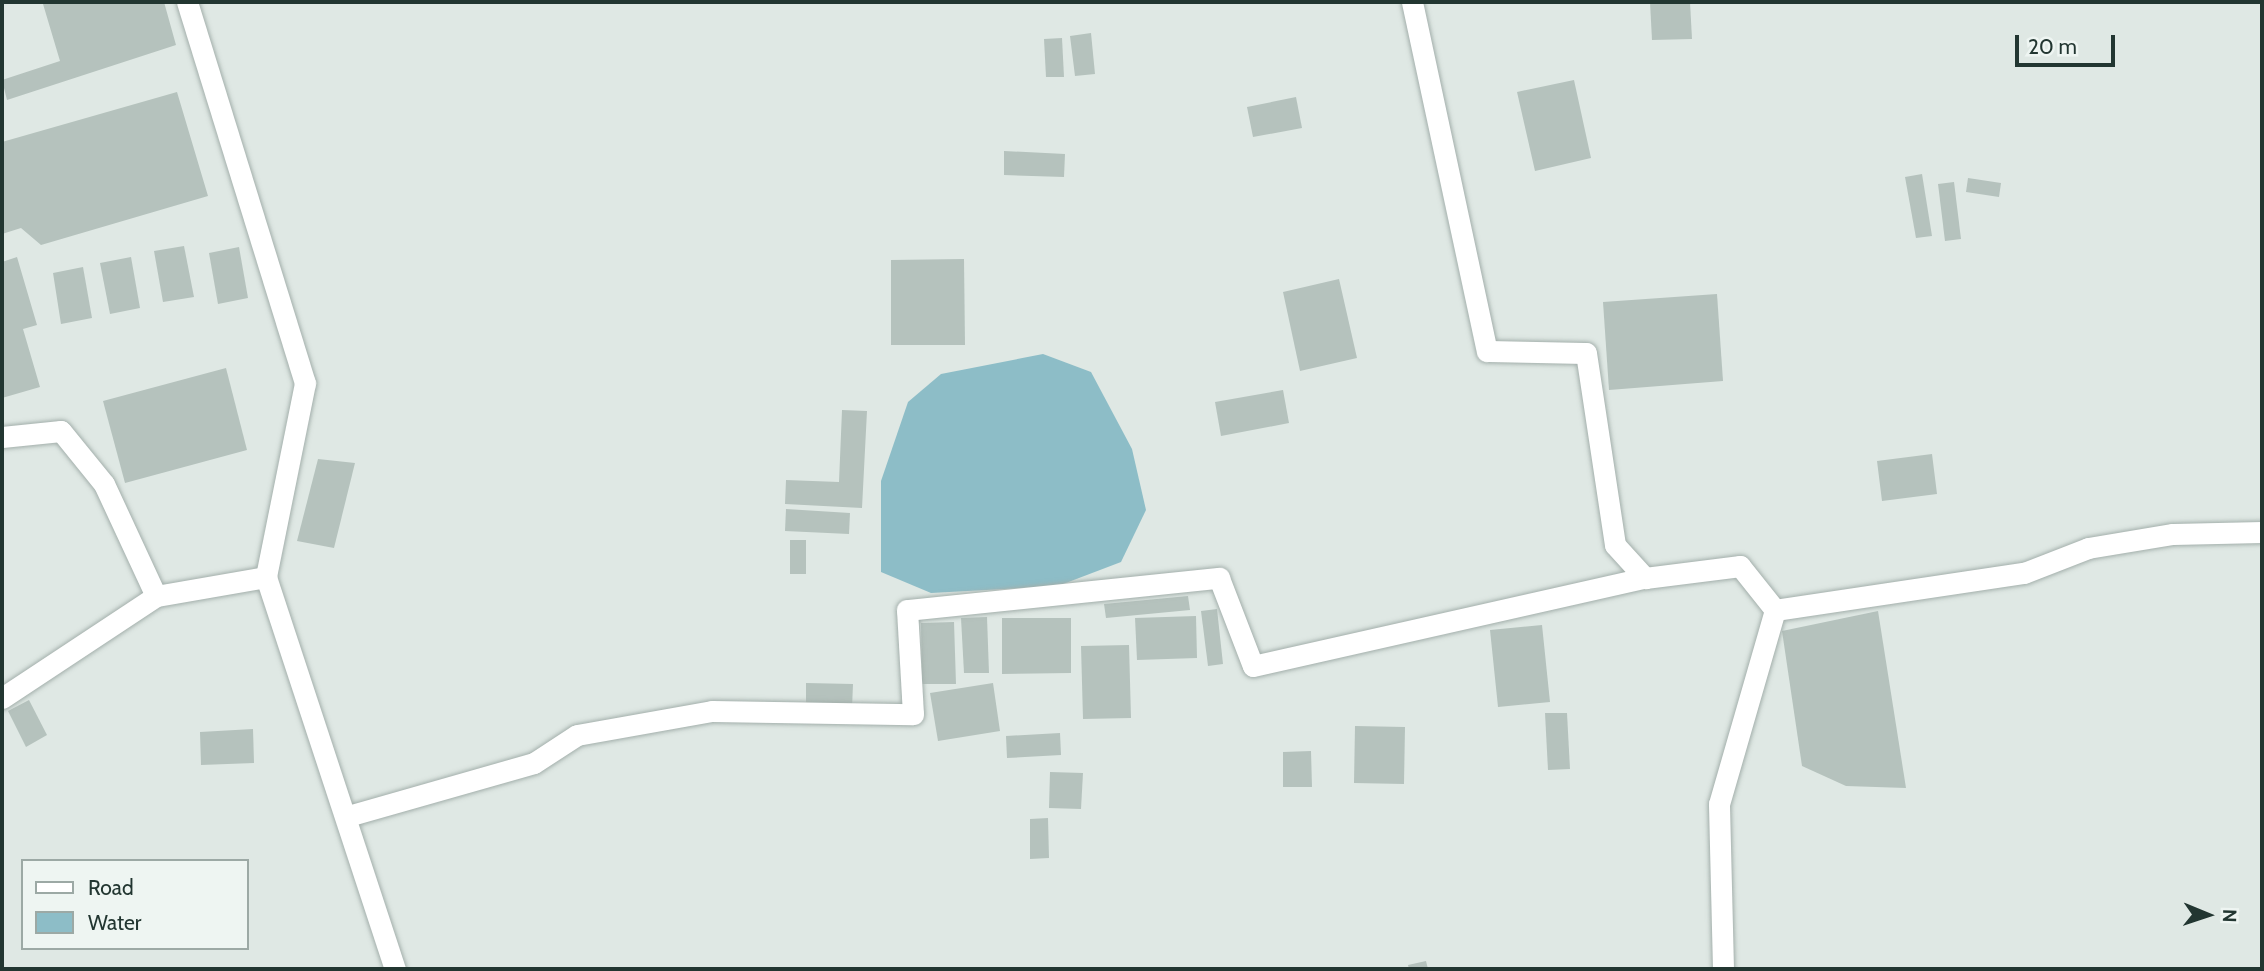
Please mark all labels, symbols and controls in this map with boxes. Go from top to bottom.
scale bar [2019,21,2119,65]
text: 20 m [2028,34,2077,59]
legend [21,859,248,950]
text: Road [88,875,134,900]
north arrow [2173,880,2243,950]
text: N [2218,909,2241,923]
text: Water [88,910,141,935]

